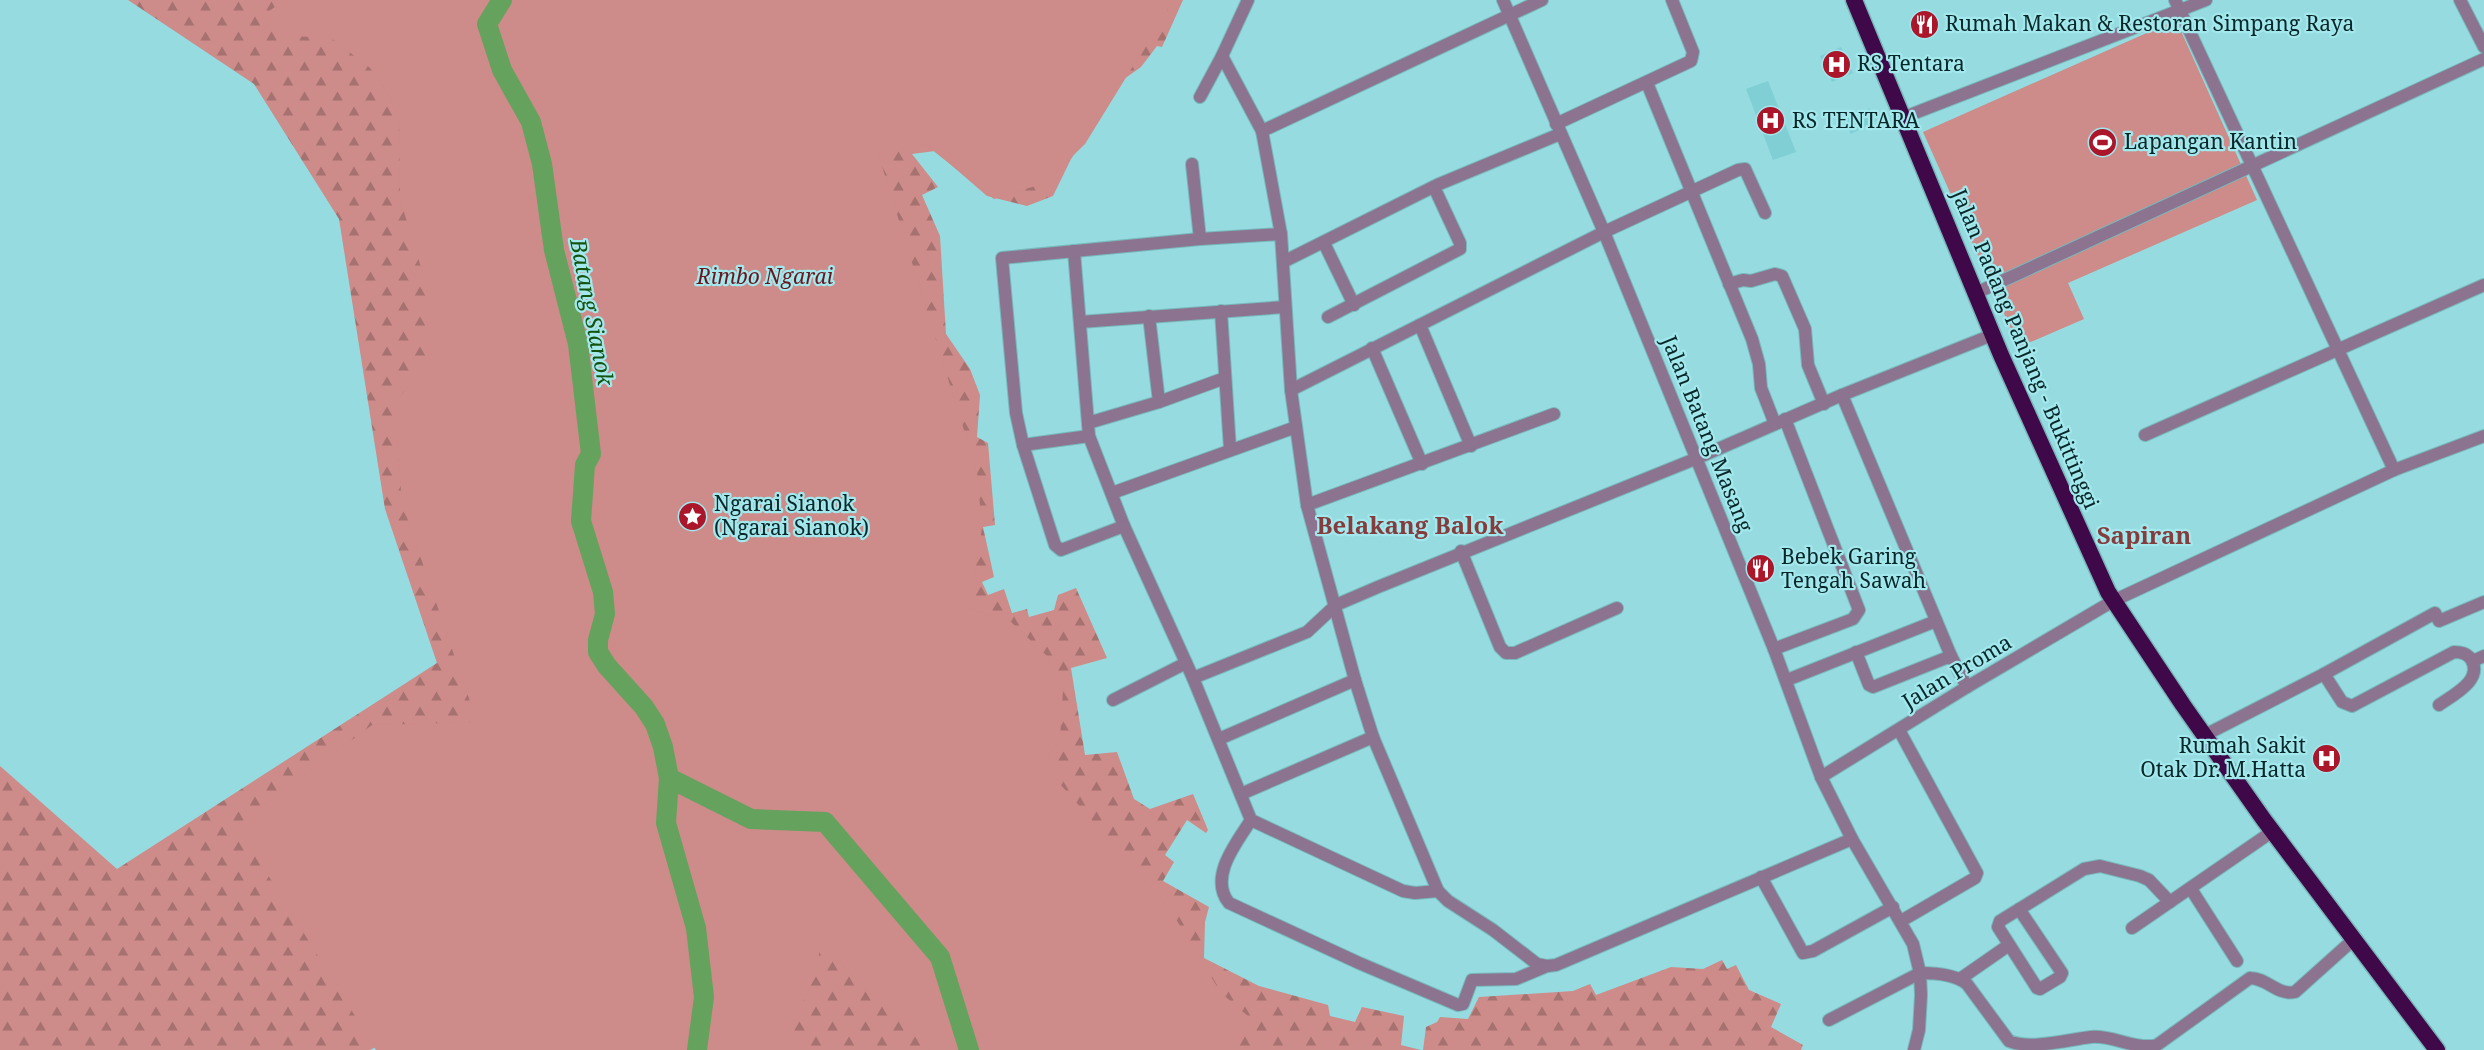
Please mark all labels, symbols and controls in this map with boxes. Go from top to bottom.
restaurant icon: Rumah Makan & Restoran Simpang Raya [1908,8,1940,40]
place label: Rumah Makan & Restoran Simpang Raya [1945,9,2354,37]
hospital icon: RS Tentara [1820,48,1852,80]
place label: RS Tentara [1857,49,1965,77]
hospital icon: RS TENTARA [1755,105,1787,137]
place label: RS TENTARA [1792,106,1920,134]
sports icon: Lapangan Kantin [2087,126,2119,158]
place label: Lapangan Kantin [2124,127,2297,155]
street label: Jalan Padang Panjang - Bukittinggi [1945,183,2106,513]
water label: Batang Sianok [564,235,622,389]
park label: Rimbo Ngarai [696,262,834,290]
street label: Jalan Batang Masang [1655,330,1760,537]
place label: Ngarai Sianok (Ngarai Sianok) [714,489,869,541]
place icon: Ngarai Sianok (Ngarai Sianok) [677,500,709,532]
district label: Belakang Balok [1316,508,1504,541]
district label: Sapiran [2097,518,2191,551]
place label: Bebek Garing Tengah Sawah [1781,542,1926,594]
restaurant icon: Bebek Garing Tengah Sawah [1744,553,1776,585]
street label: Jalan Proma [1896,627,2016,715]
place label: Rumah Sakit Otak Dr. M.Hatta [2140,731,2306,783]
hospital icon: Rumah Sakit Otak Dr. M.Hatta [2311,742,2343,774]

